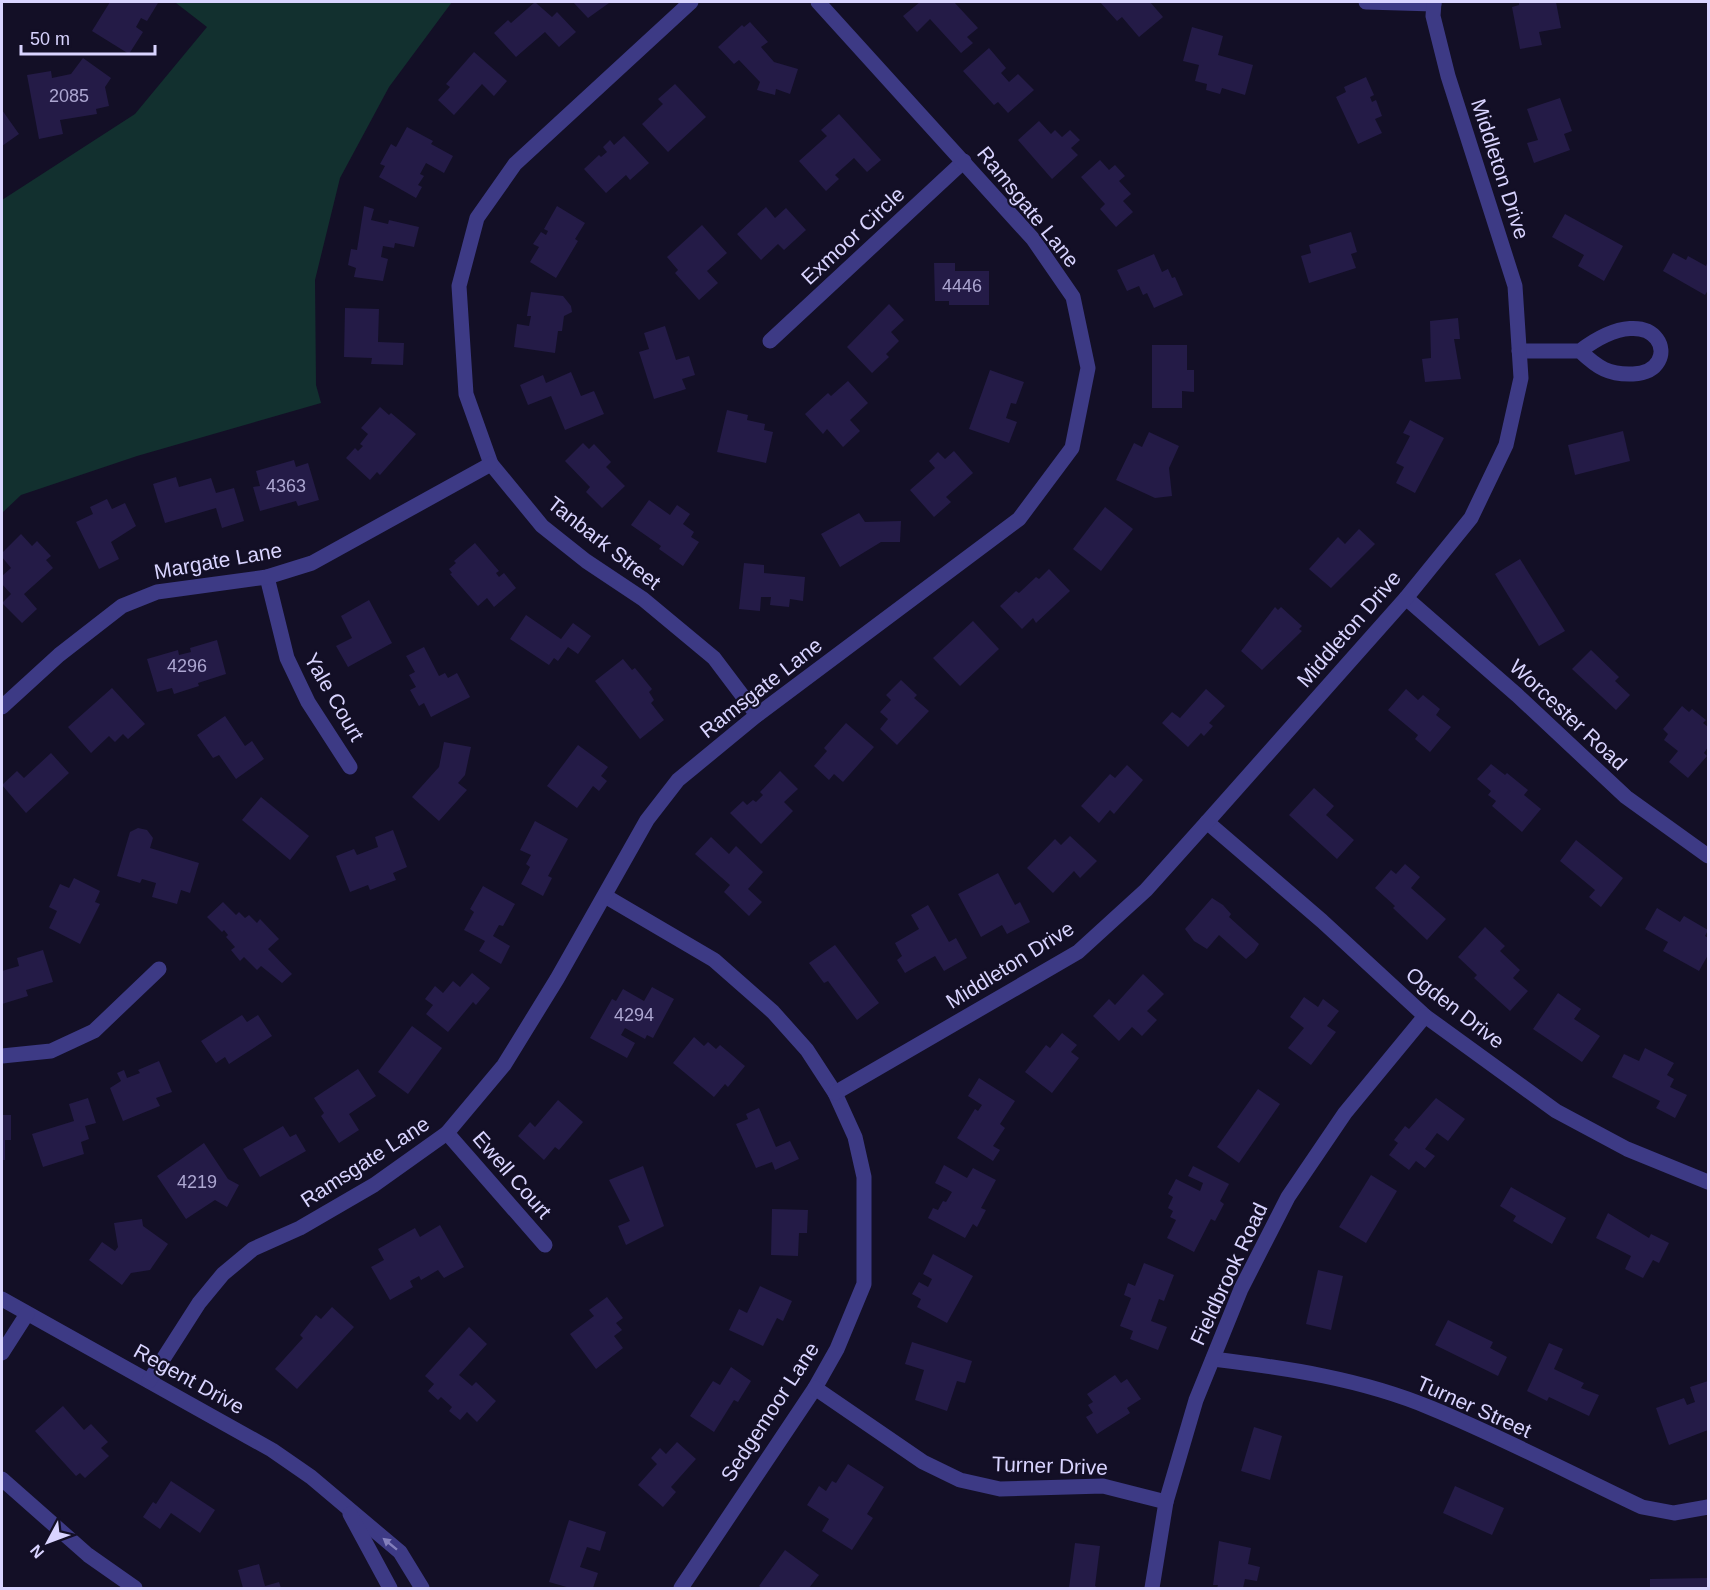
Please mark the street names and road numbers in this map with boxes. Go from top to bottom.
street label: Middleton Drive [1467,96,1534,242]
street label: Ramsgate Lane [973,142,1084,272]
street label: Exmoor Circle [797,182,909,289]
street label: Tanbark Street [543,492,665,594]
street label: Margate Lane [152,538,284,583]
street label: Middleton Drive [1292,566,1405,691]
street label: Ramsgate Lane [695,633,826,742]
street label: Yale Court [300,649,369,745]
street label: Worcester Road [1505,655,1632,775]
street label: Middleton Drive [942,916,1078,1013]
street label: Ogden Drive [1402,962,1509,1053]
street label: Ramsgate Lane [296,1112,433,1212]
street label: Ewell Court [468,1127,556,1223]
street label: Fieldbrook Road [1186,1199,1272,1348]
street label: Sedgemoor Lane [716,1338,823,1486]
street label: Regent Drive [130,1339,248,1418]
street label: Turner Street [1413,1371,1535,1442]
street label: Turner Drive [992,1452,1108,1479]

